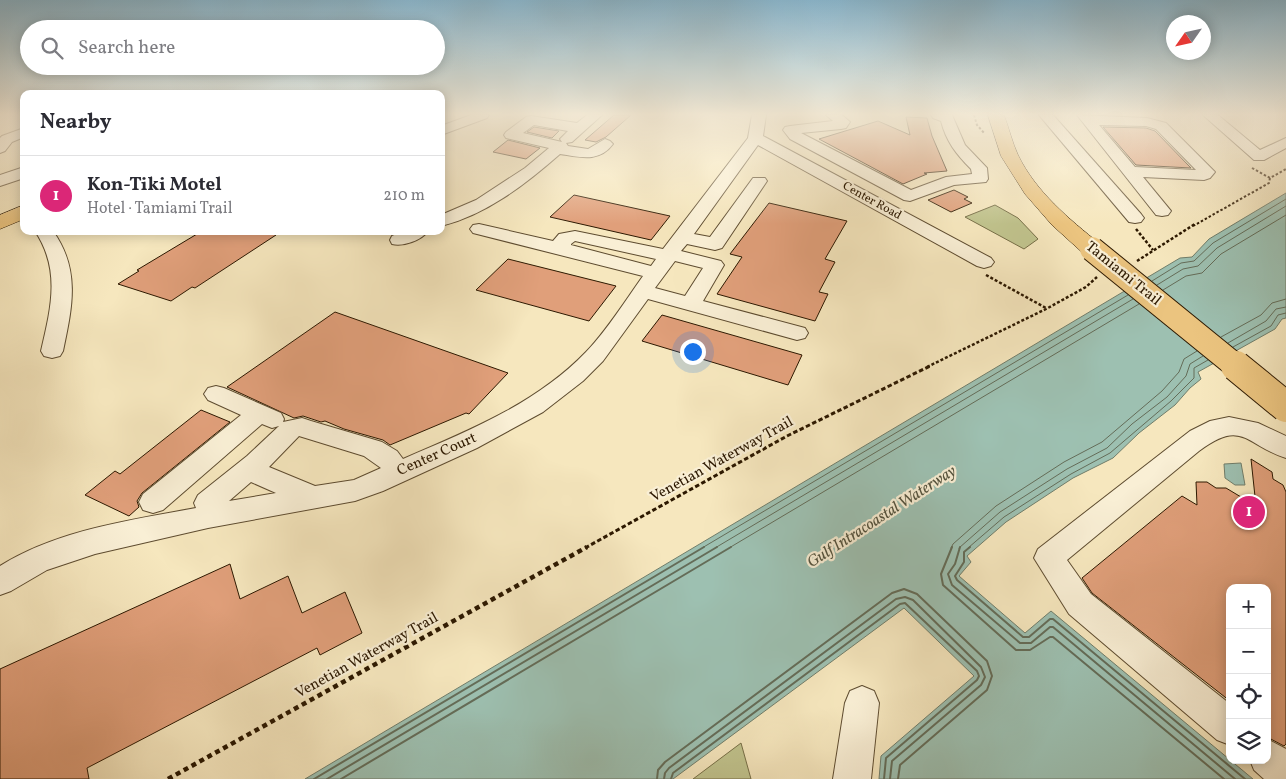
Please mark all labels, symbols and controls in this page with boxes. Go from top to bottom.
north arrow [1166,15,1211,60]
search box [20,20,445,75]
icon: search [38,34,66,62]
text: Search here [78,35,175,61]
text: Nearby [40,108,111,137]
text: Kon-Tiki Motel [87,172,222,198]
street label: Center Road [840,178,904,224]
text: 1 [53,185,59,207]
text: 210 m [383,185,425,207]
text: Hotel · Tamiami Trail [87,198,232,220]
street label: Tamiami Trail [1081,237,1165,311]
your location [680,339,706,365]
street label: Venetian Waterway Trail [647,412,797,508]
street label: Center Court [394,428,480,482]
water label: Gulf Intracoastal Waterway [803,460,961,574]
pin: 1 [1233,493,1265,531]
map controls [1226,584,1271,764]
button: + [1226,584,1271,629]
street label: Venetian Waterway Trail [292,608,442,704]
button: − [1226,629,1271,674]
button: locate [1226,674,1271,719]
button: layers [1226,719,1271,764]

